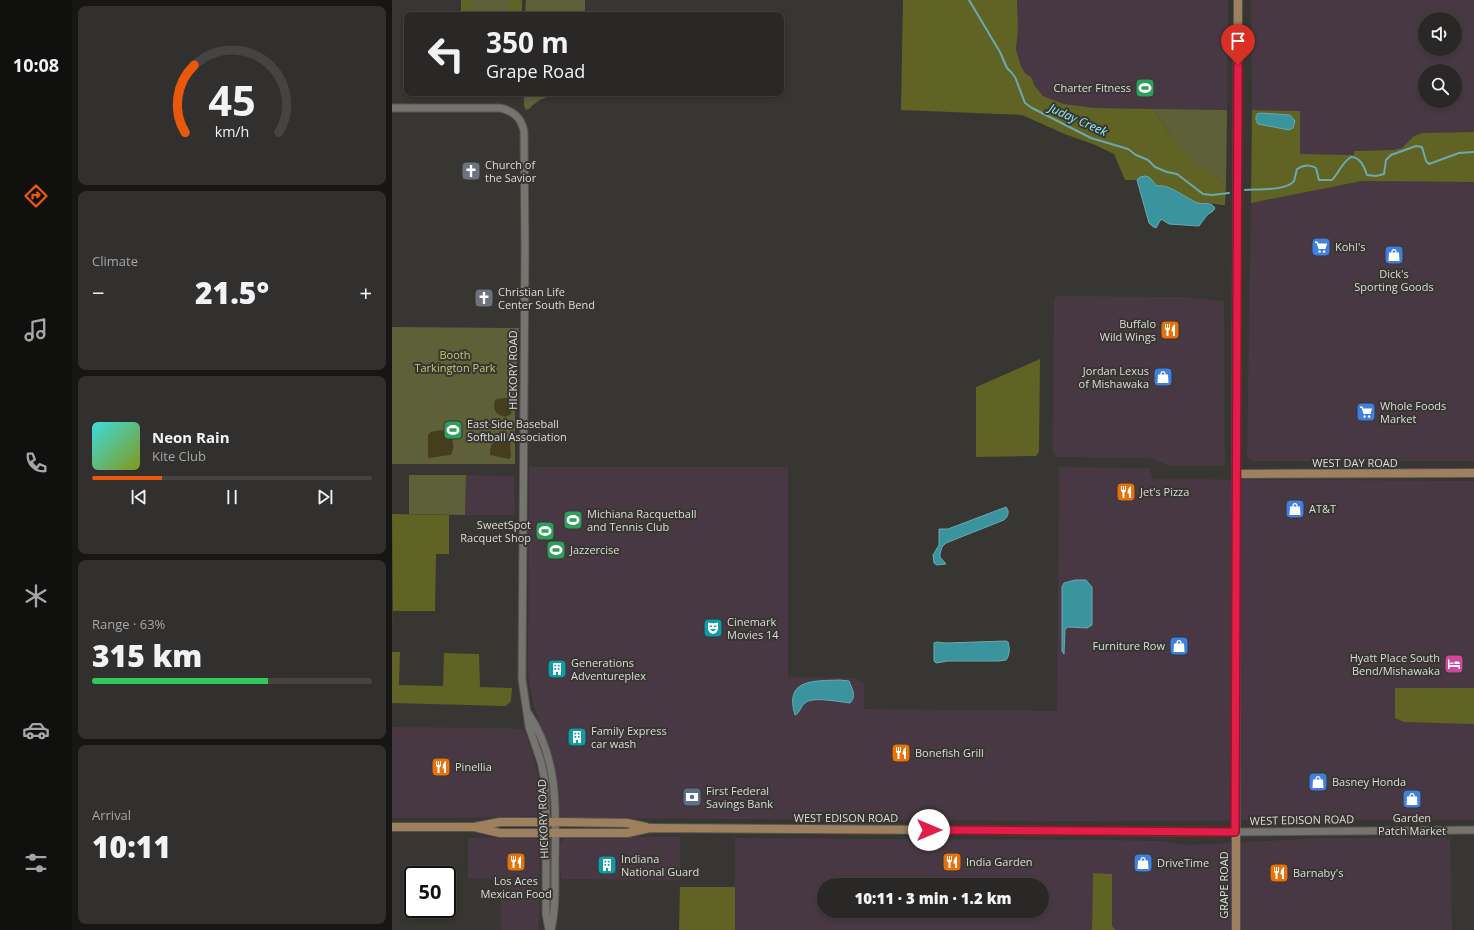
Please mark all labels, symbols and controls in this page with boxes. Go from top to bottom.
map controls [1418,12,1462,108]
button: sound [1418,12,1462,56]
text: 350 m [486,23,569,61]
pin [1221,24,1255,65]
icon: left [420,28,472,80]
icon: arrive [1227,30,1249,52]
text: 10:08 [13,53,59,77]
text: Grape Road [486,59,585,83]
button: search [1418,64,1462,108]
text: 45 [208,72,256,128]
sports icon: Charter Fitness [1134,77,1156,99]
place label: Charter Fitness [1053,80,1131,95]
water label: Juday Creek [1045,98,1111,140]
text: km/h [215,122,249,141]
place label: Church of the Savior [485,157,537,185]
church icon: Church of the Savior [460,160,482,182]
icon: directions [22,182,50,210]
supermarket icon: Kohl's [1310,236,1332,258]
place label: Kohl's [1335,239,1366,254]
shop icon: Dick's Sporting Goods [1383,244,1405,266]
text: Climate [92,252,138,270]
place label: Dick's Sporting Goods [1354,266,1434,294]
text: 21.5° [195,272,269,313]
text: − [92,277,105,307]
text: + [359,277,372,307]
place label: Christian Life Center South Bend [498,284,595,312]
church icon: Christian Life Center South Bend [473,287,495,309]
icon: music [22,316,50,344]
place label: Buffalo Wild Wings [1100,316,1156,344]
restaurant icon: Buffalo Wild Wings [1159,319,1181,341]
street label: HICKORY ROAD [505,330,520,410]
park label: Booth Tarkington Park [414,347,496,375]
place label: Jordan Lexus of Mishawaka [1079,363,1149,391]
shop icon: Jordan Lexus of Mishawaka [1152,366,1174,388]
place label: Whole Foods Market [1380,398,1446,426]
supermarket icon: Whole Foods Market [1355,401,1377,423]
place label: East Side Baseball Softball Association [467,416,567,444]
sports icon: East Side Baseball Softball Association [442,419,464,441]
text: Neon Rain [152,427,230,447]
text: Kite Club [152,447,206,465]
icon: phone [22,449,50,477]
street label: WEST DAY ROAD [1312,455,1398,470]
restaurant icon: Jet's Pizza [1115,481,1137,503]
place label: Jet's Pizza [1139,484,1189,499]
icon: previous [128,486,150,508]
icon: pause [221,486,243,508]
icon: next [314,486,336,508]
shop icon: AT&T [1284,498,1306,520]
place label: AT&T [1309,501,1336,516]
place label: Michiana Racquetball and Tennis Club [587,506,696,534]
sports icon: Michiana Racquetball and Tennis Club [562,509,584,531]
place label: SweetSpot Racquet Shop [460,517,531,545]
sports icon: SweetSpot Racquet Shop [534,520,556,542]
sports icon: Jazzercise [545,539,567,561]
place label: Jazzercise [569,542,620,557]
icon: climate [22,582,50,610]
place label: Cinemark Movies 14 [727,614,779,642]
text: Range · 63% [92,615,165,633]
theatre icon: Cinemark Movies 14 [702,617,724,639]
text: 315 km [92,635,202,676]
shop icon: Furniture Row [1168,635,1190,657]
place label: Furniture Row [1092,638,1165,653]
place label: Hyatt Place South Bend/Mishawaka [1350,650,1440,678]
hotel icon: Hyatt Place South Bend/Mishawaka [1443,653,1465,675]
place label: Generations Adventureplex [571,655,646,683]
building icon: Generations Adventureplex [546,658,568,680]
icon: car [22,716,50,744]
place label: Family Express car wash [591,723,667,751]
building icon: Family Express car wash [566,726,588,748]
restaurant icon: Bonefish Grill [890,742,912,764]
place label: Bonefish Grill [915,745,984,760]
restaurant icon: Pinellia [430,756,452,778]
place label: Pinellia [455,759,492,774]
shop icon: Basney Honda [1307,771,1329,793]
place label: Basney Honda [1332,774,1406,789]
street label: HICKORY ROAD [534,779,551,859]
place label: First Federal Savings Bank [706,783,773,811]
bank icon: First Federal Savings Bank [681,786,703,808]
shop icon: Garden Patch Market [1401,788,1423,810]
text: Arrival [92,806,131,824]
position arrow [908,809,950,851]
street label: WEST EDISON ROAD [794,810,898,825]
place label: Garden Patch Market [1378,810,1446,838]
street label: WEST EDISON ROAD [1250,811,1354,828]
text: 10:11 [92,826,171,867]
icon: filters [22,849,50,877]
restaurant icon: Los Aces Mexican Food [505,851,527,873]
place label: Indiana National Guard [621,851,699,879]
restaurant icon: India Garden [941,851,963,873]
street label: GRAPE ROAD [1216,851,1231,919]
shop icon: DriveTime [1132,852,1154,874]
building icon: Indiana National Guard [596,854,618,876]
place label: India Garden [966,854,1033,869]
place label: DriveTime [1157,855,1209,870]
restaurant icon: Barnaby's [1268,862,1290,884]
place label: Barnaby's [1293,865,1343,880]
speed limit sign: 50 [404,866,456,918]
place label: Los Aces Mexican Food [480,873,552,901]
text: 10:11 · 3 min · 1.2 km [854,888,1012,908]

